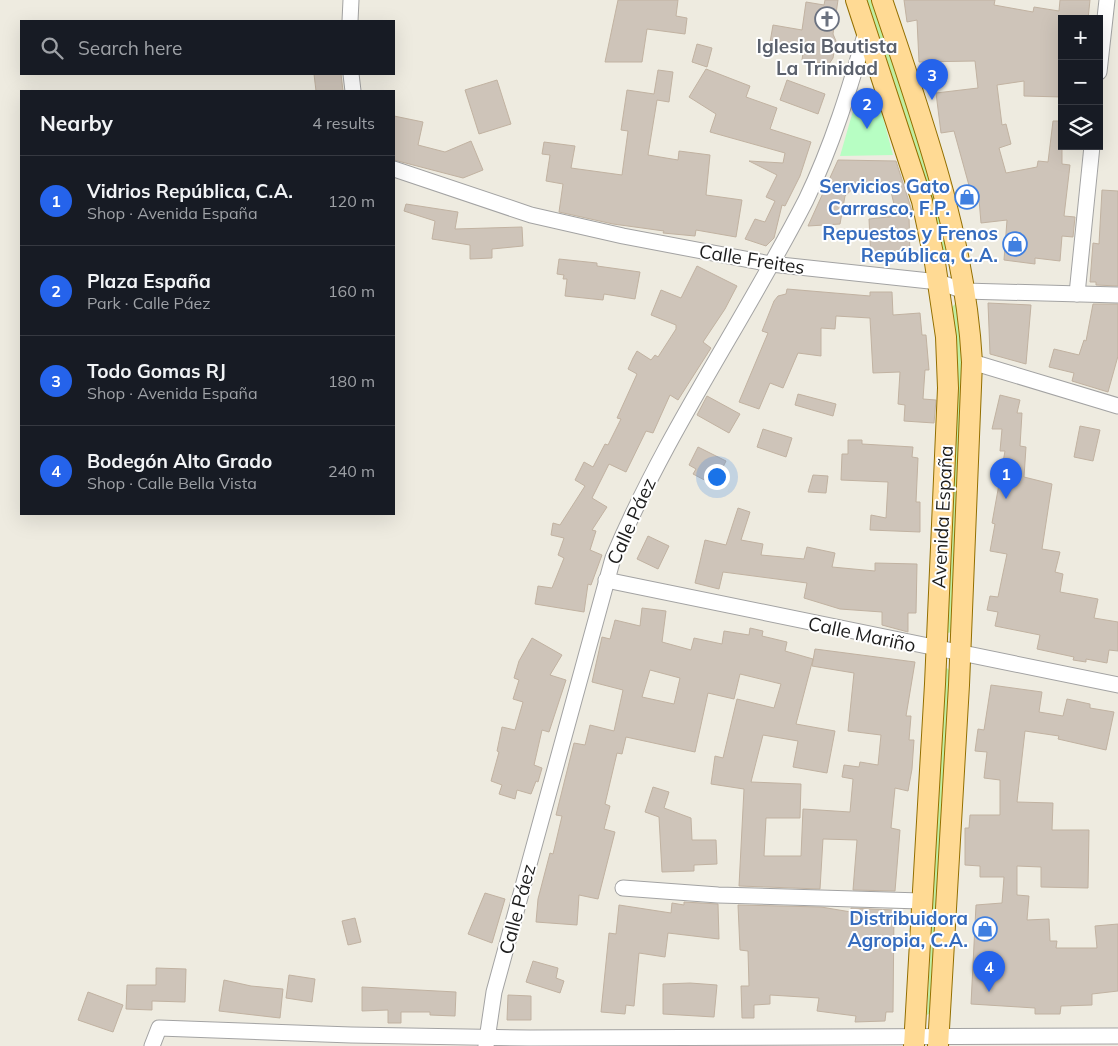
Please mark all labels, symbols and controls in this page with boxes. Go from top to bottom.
church icon: Iglesia Bautista La Trinidad [814,6,840,32]
map controls [1058,15,1103,150]
button: + [1058,15,1103,60]
search box [20,20,395,75]
icon: search [38,34,66,62]
place label: Iglesia Bautista La Trinidad [757,34,897,80]
text: Search here [78,36,182,60]
pin: 3 [916,59,948,100]
button: − [1058,60,1103,105]
pin: 2 [851,88,883,129]
button: layers [1058,105,1103,150]
text: Nearby [40,110,113,136]
text: 4 results [312,113,375,133]
place label: Servicios Gato Carrasco, F.P. [819,174,950,220]
text: Vidrios República, C.A. [87,179,293,203]
shop icon: Servicios Gato Carrasco, F.P. [954,184,980,210]
text: 1 [51,191,61,211]
text: 120 m [328,191,375,211]
text: Shop · Avenida España [87,203,258,223]
place label: Repuestos y Frenos República, C.A. [822,221,998,267]
shop icon: Repuestos y Frenos República, C.A. [1002,231,1028,257]
street label: Calle Freites [697,239,807,279]
text: Plaza España [87,269,211,293]
text: 2 [51,281,61,301]
text: 160 m [328,281,375,301]
text: Park · Calle Páez [87,293,211,313]
text: Todo Gomas RJ [87,359,226,383]
text: 3 [51,371,61,391]
text: 180 m [328,371,375,391]
text: Shop · Avenida España [87,383,258,403]
street label: Avenida España [926,445,958,589]
text: Bodegón Alto Grado [87,449,272,473]
pin: 1 [990,458,1022,499]
text: 4 [51,461,61,481]
text: 240 m [328,461,375,481]
your location [704,464,730,490]
text: Shop · Calle Bella Vista [87,473,257,493]
street label: Calle Páez [601,474,661,568]
street label: Calle Mariño [806,611,918,657]
street label: Calle Páez [493,861,541,957]
place label: Distribuidora Agropia, C.A. [847,906,968,952]
shop icon: Distribuidora Agropia, C.A. [972,916,998,942]
pin: 4 [973,951,1005,992]

